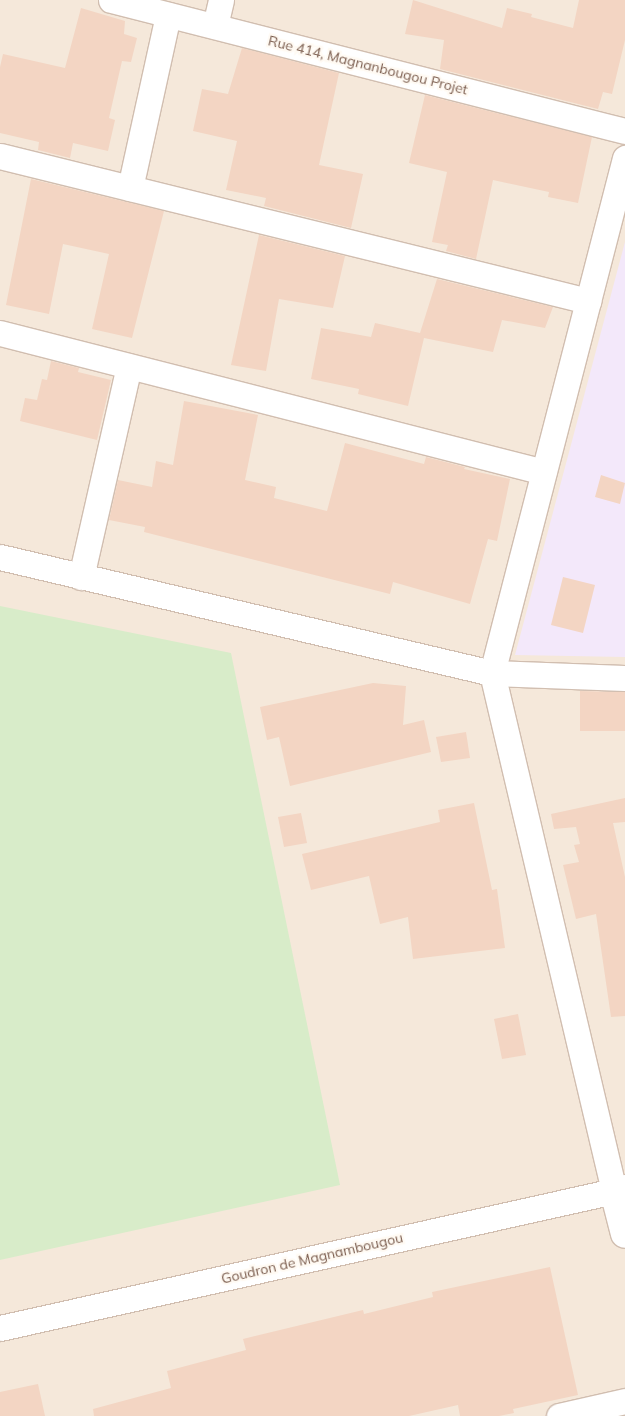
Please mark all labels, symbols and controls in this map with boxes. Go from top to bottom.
street label: Rue 414, Magnanbougou Projet [266,32,470,98]
street label: Goudron de Magnambougou [220,1229,404,1287]

